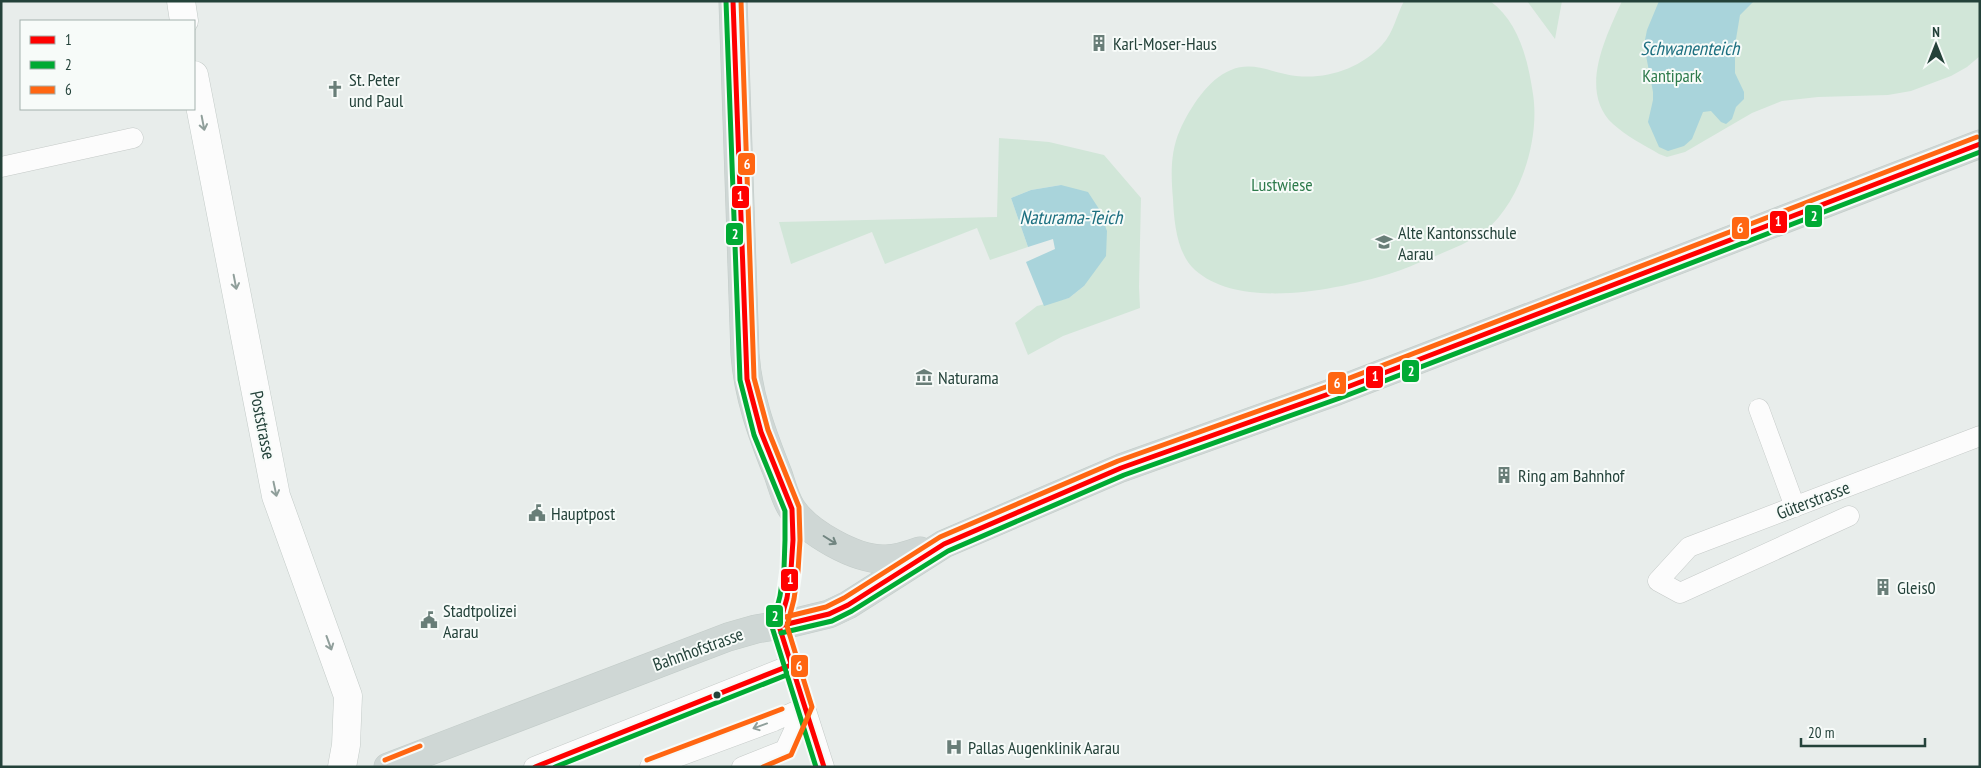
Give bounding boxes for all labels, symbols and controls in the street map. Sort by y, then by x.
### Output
legend [20,20,195,110]
north arrow [1911,20,1961,70]
text: N [1932,23,1940,41]
text: 1 [65,30,72,49]
place label: Karl-Moser-Haus [1113,32,1217,55]
building icon: Karl-Moser-Haus [1089,33,1109,53]
water label: Schwanenteich [1641,36,1741,60]
text: 2 [65,55,72,74]
park label: Kantipark [1642,64,1702,87]
place label: St. Peter und Paul [349,68,404,112]
church icon: St. Peter und Paul [325,79,345,99]
text: 6 [65,80,72,99]
one-way arrow [199,114,209,130]
line badge: 6 [737,152,756,176]
text: 6 [744,155,751,173]
park label: Lustwiese [1251,173,1313,196]
line badge: 1 [731,185,750,209]
text: 1 [737,187,743,205]
line badge: 2 [1804,204,1823,228]
water label: Naturama-Teich [1020,205,1124,229]
text: 2 [1811,207,1817,225]
line badge: 1 [1769,210,1788,234]
text: 1 [1775,212,1781,230]
line badge: 6 [1731,216,1750,240]
text: 6 [1737,219,1744,237]
place label: Alte Kantonsschule Aarau [1398,221,1517,265]
line badge: 2 [725,222,744,246]
text: 2 [732,225,738,243]
school or university icon: Alte Kantonsschule Aarau [1374,232,1394,252]
one-way arrow [231,274,240,290]
line badge: 2 [1401,359,1420,383]
text: 2 [1408,362,1414,380]
line badge: 1 [1365,365,1384,389]
place label: Naturama [938,366,999,389]
museum icon: Naturama [914,367,934,387]
text: 1 [1372,367,1378,385]
line badge: 6 [1327,371,1347,395]
text: 6 [1334,374,1341,392]
street label: Poststrasse [245,389,281,461]
place label: Ring am Bahnhof [1518,464,1626,487]
building icon: Ring am Bahnhof [1494,465,1514,485]
street label: Güterstrasse [1773,476,1853,524]
one-way arrow [271,481,280,497]
place label: Hauptpost [551,502,615,525]
public building icon: Hauptpost [527,503,547,523]
one-way arrow [822,535,836,545]
line badge: 1 [780,568,799,592]
text: 1 [787,570,793,588]
place label: Gleis0 [1897,576,1936,599]
building icon: Gleis0 [1873,577,1893,597]
place label: Stadtpolizei Aarau [443,599,517,643]
line badge: 2 [765,604,784,628]
text: 2 [772,607,778,625]
public building icon: Stadtpolizei Aarau [419,610,439,630]
street label: Bahnhofstrasse [650,622,746,676]
one-way arrow [325,635,334,650]
line badge: 6 [790,654,809,678]
text: 6 [796,657,803,675]
unlabelled marker [712,690,722,700]
scale bar [1801,716,1925,748]
one-way arrow [753,722,768,731]
text: 20 m [1808,723,1834,742]
place label: Pallas Augenklinik Aarau [968,736,1120,759]
hospital icon: Pallas Augenklinik Aarau [944,737,964,757]

